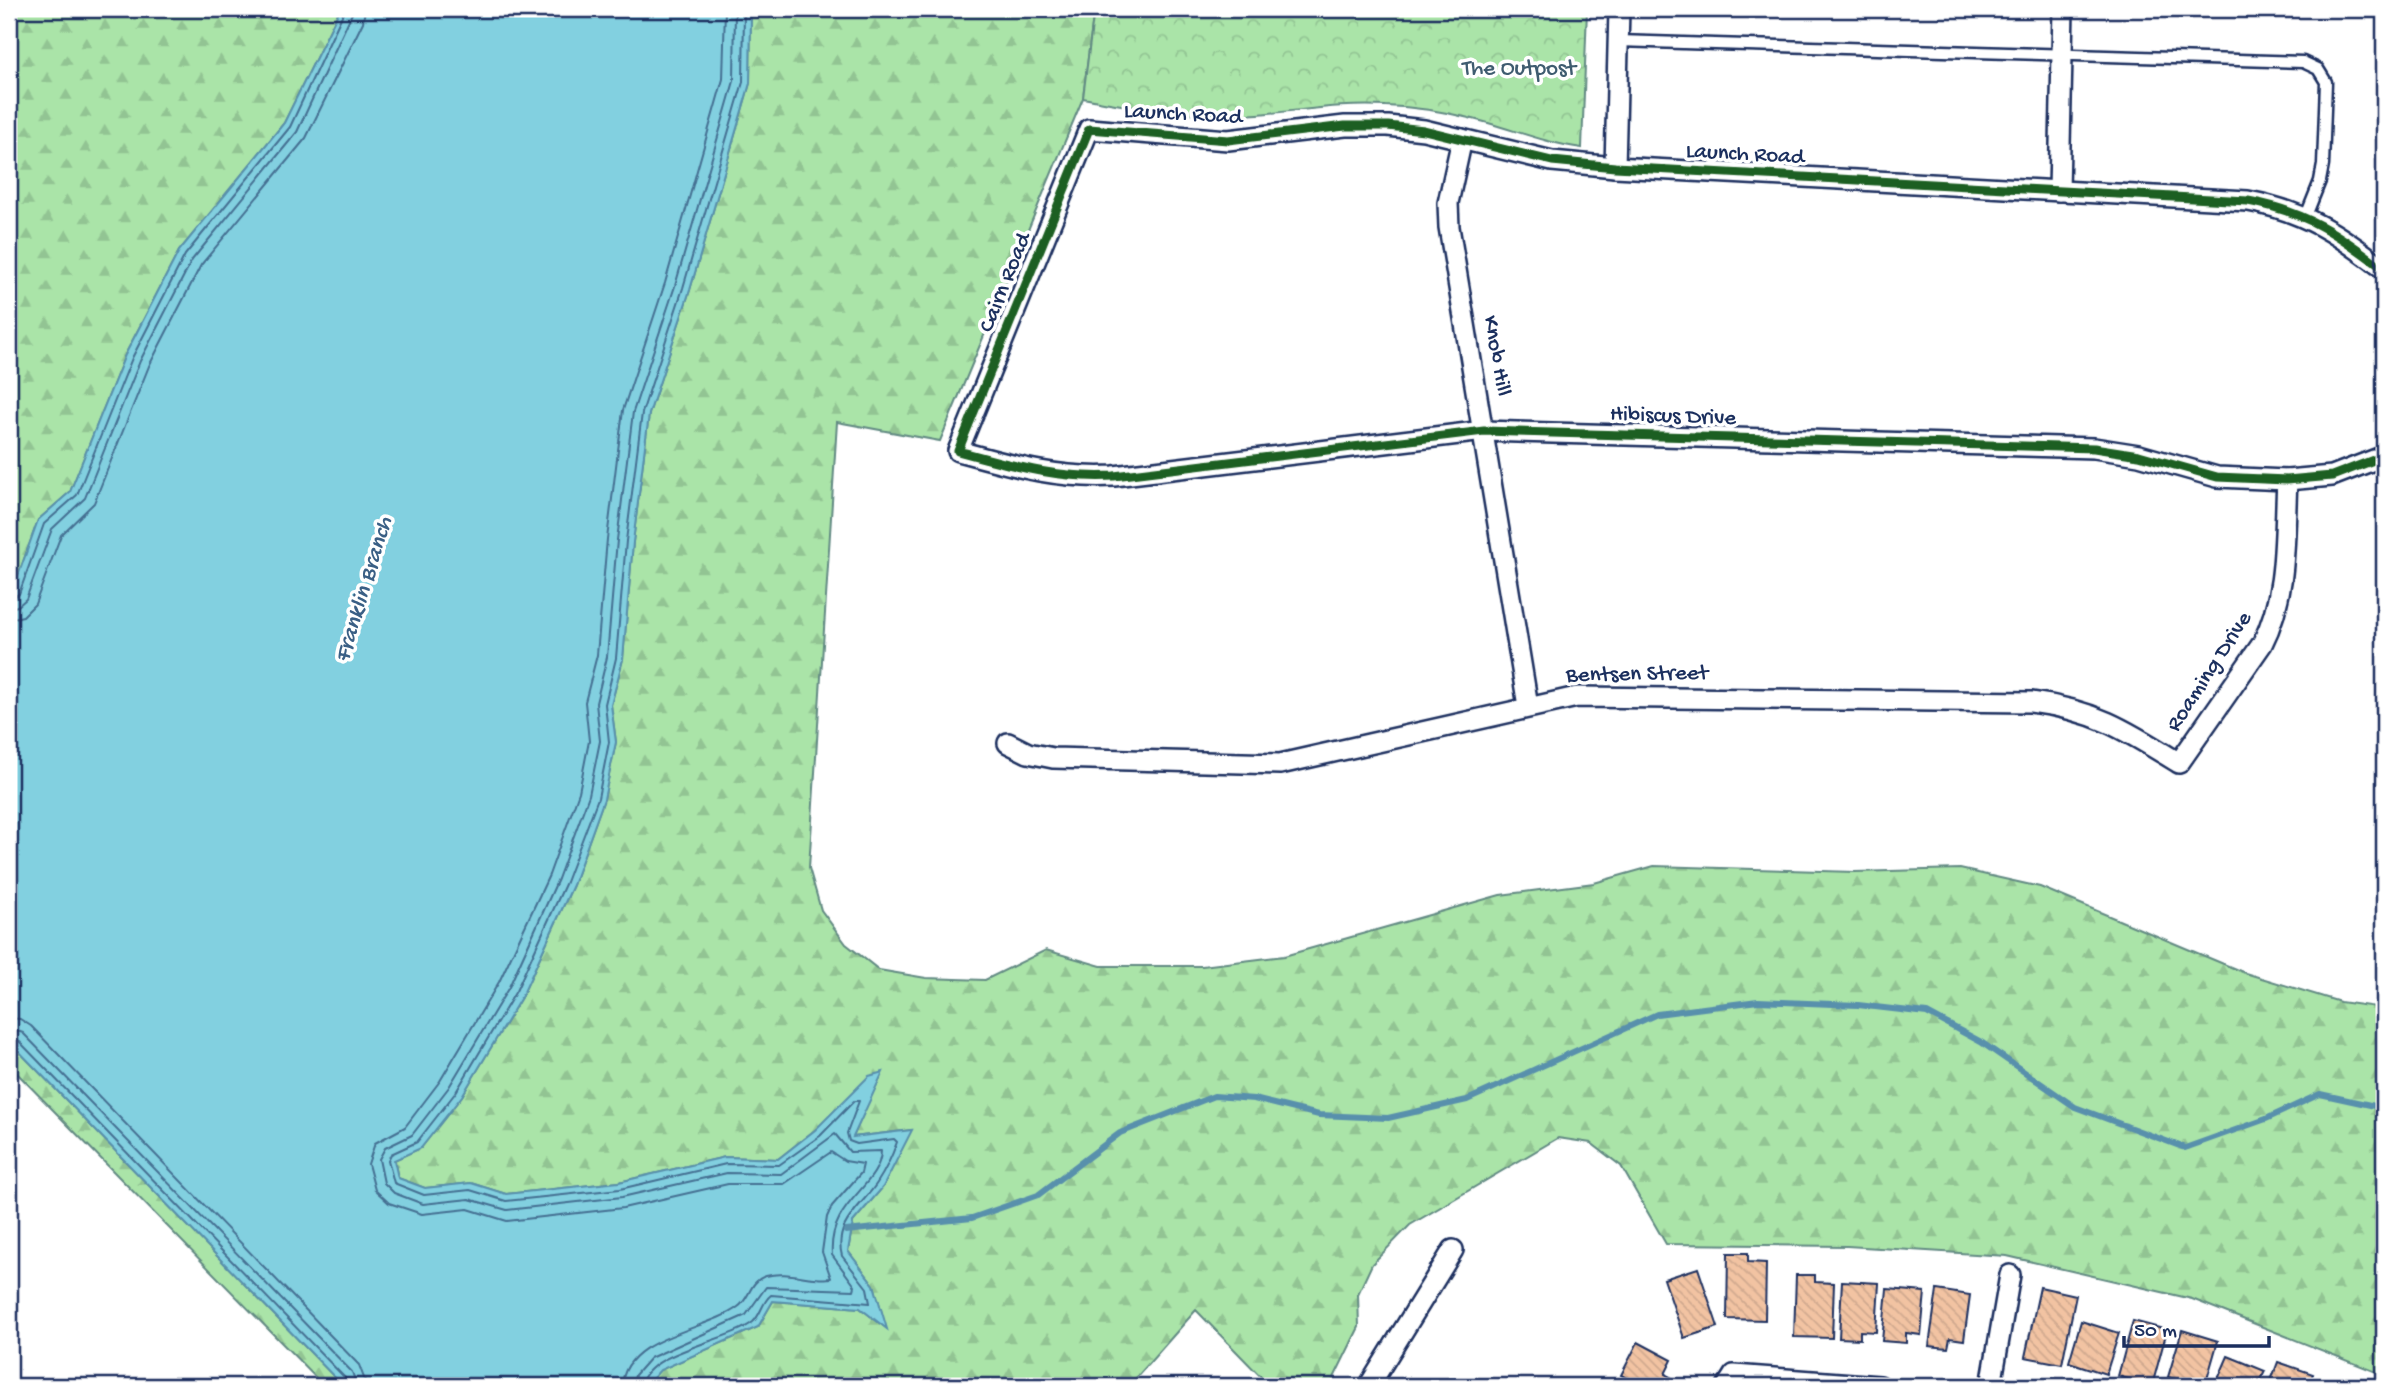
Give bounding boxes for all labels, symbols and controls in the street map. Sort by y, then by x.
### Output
park label: The Outpost [1460,56,1577,83]
street label: Launch Road [1123,98,1245,132]
street label: Launch Road [1685,138,1807,172]
street label: Cairn Road [974,228,1039,337]
street label: Knob Hill [1476,314,1516,398]
street label: Hibiscus Drive [1609,401,1738,433]
water label: Franklin Branch [329,513,401,666]
street label: Roaming Drive [2161,606,2259,737]
street label: Bentsen Street [1565,660,1710,690]
scale bar [2124,1304,2269,1348]
text: 50 m [2134,1320,2177,1345]

